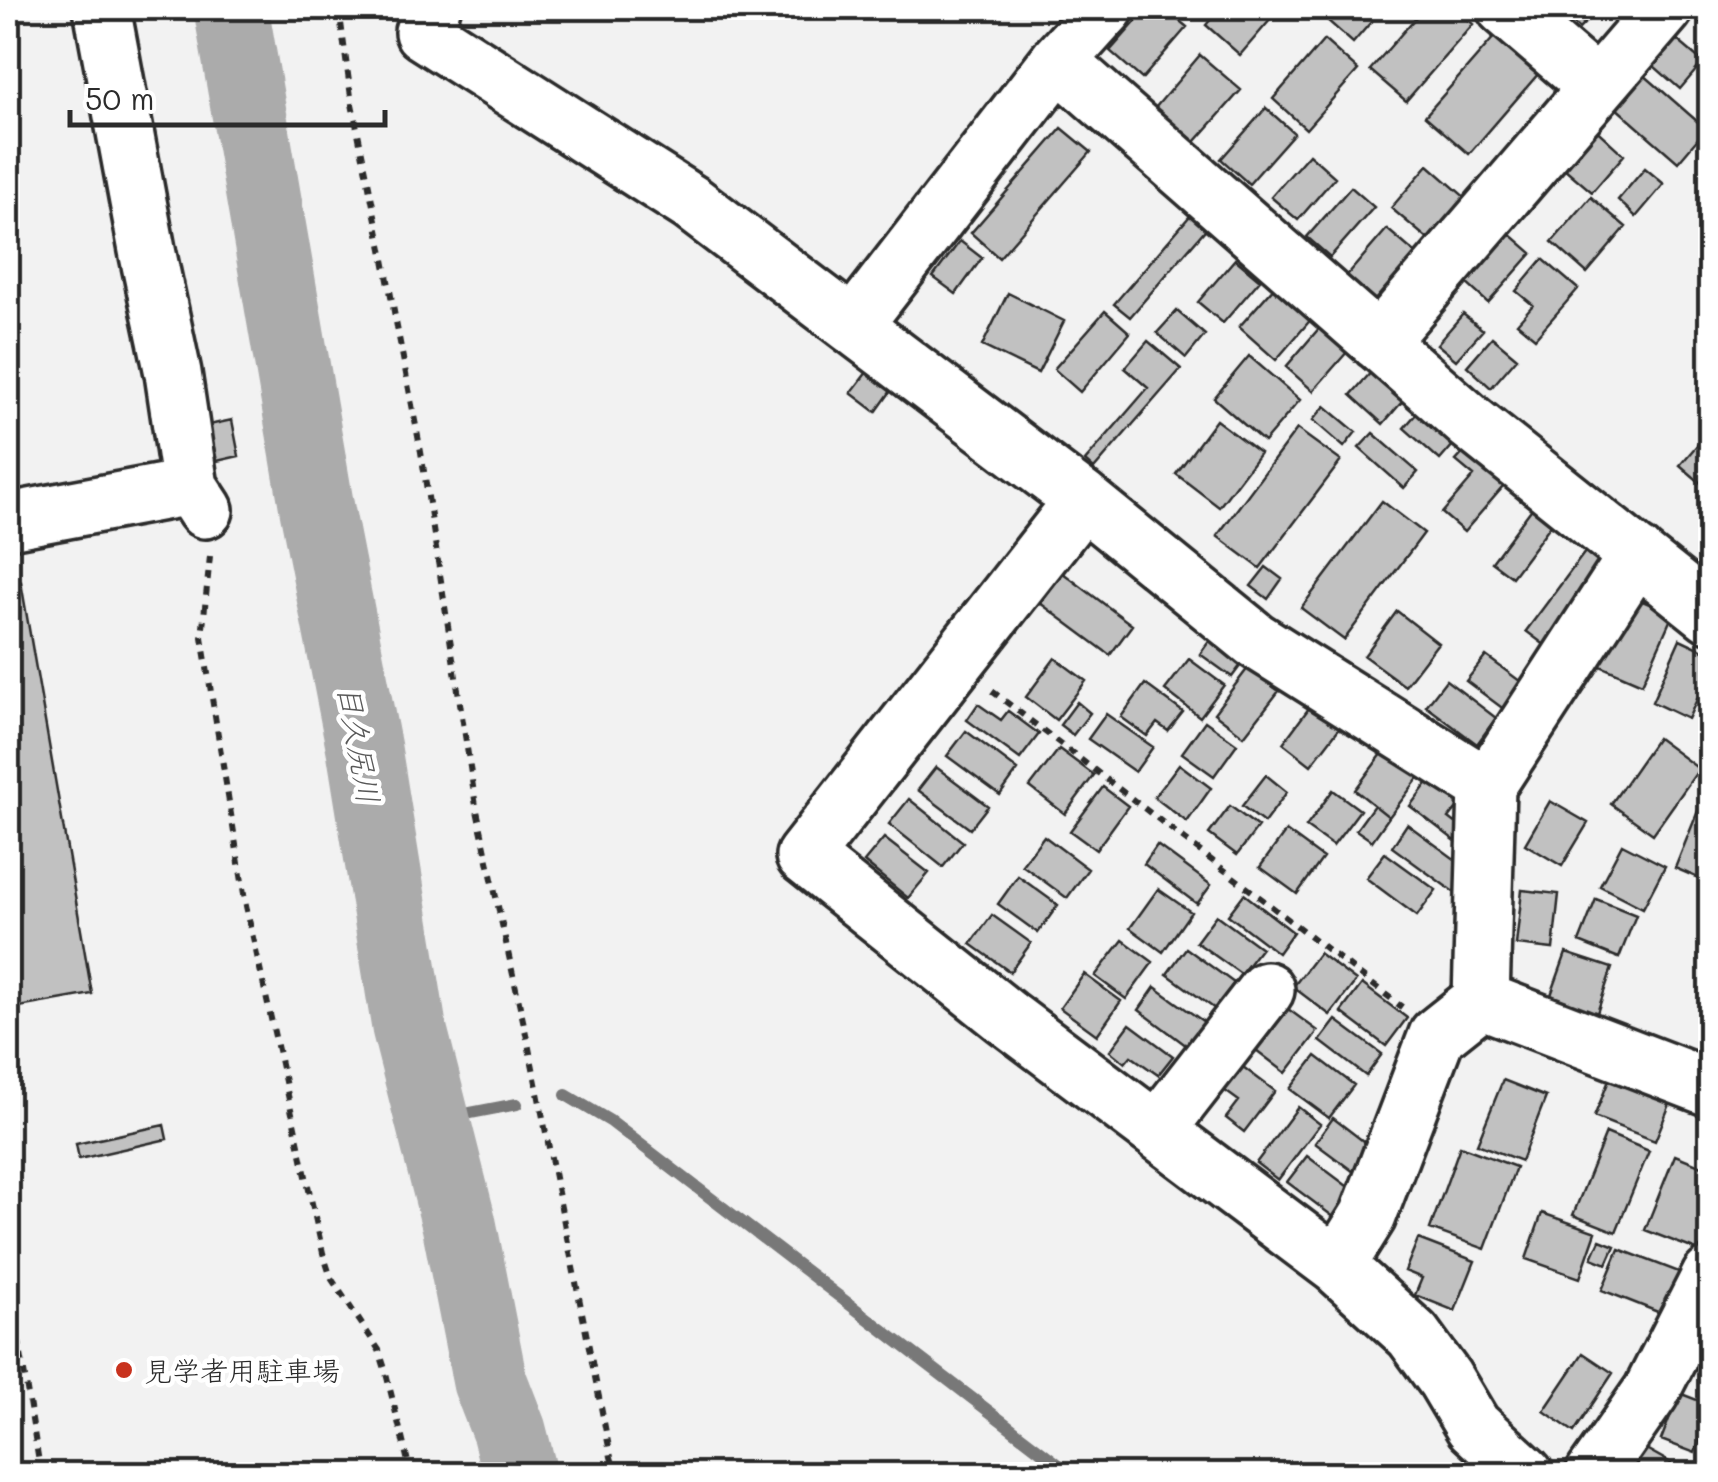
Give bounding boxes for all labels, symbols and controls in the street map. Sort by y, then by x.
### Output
scale bar [70,65,385,127]
text: 50 m [85,78,155,118]
water label: 目久尻川 [330,681,390,807]
place label: 見学者用駐車場 [144,1352,340,1388]
marker: 見学者用駐車場 [113,1359,135,1381]

